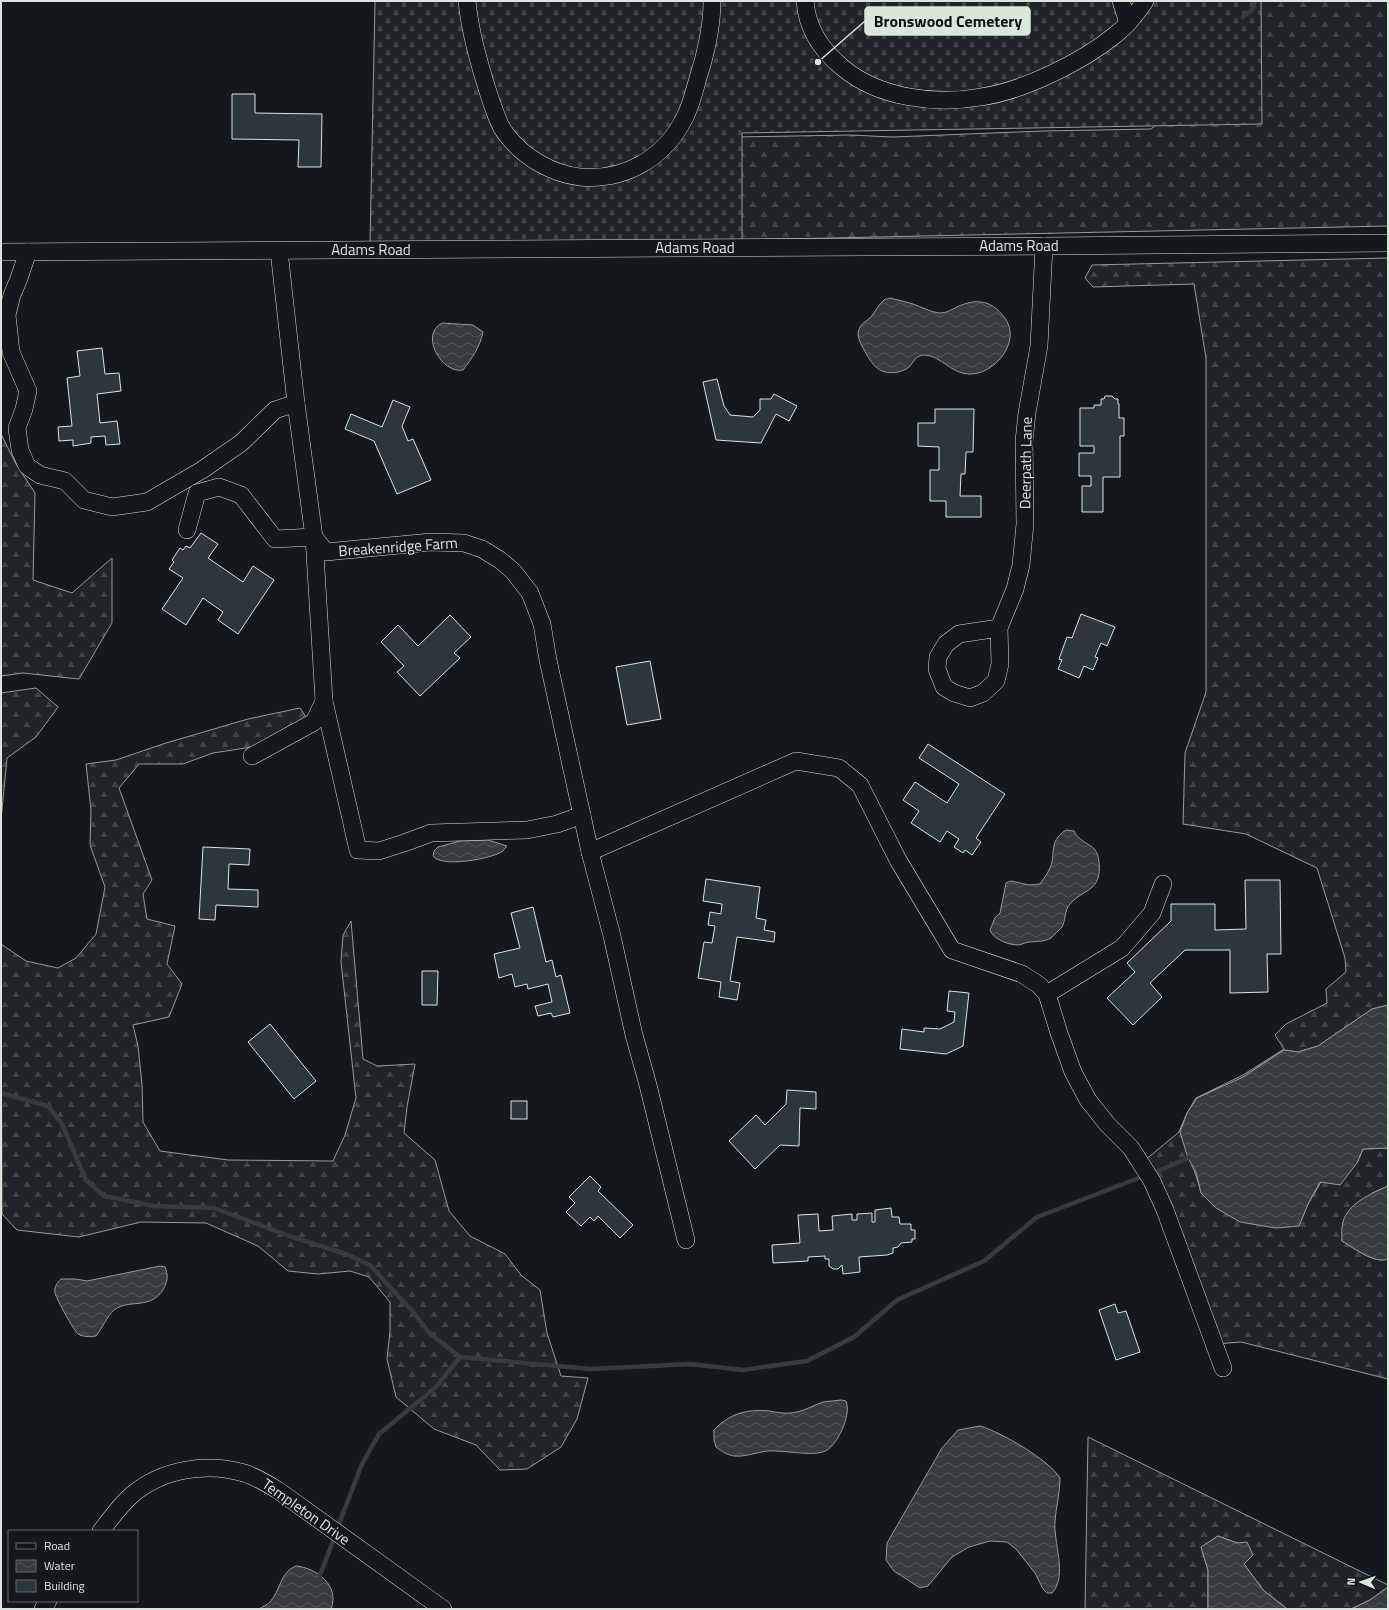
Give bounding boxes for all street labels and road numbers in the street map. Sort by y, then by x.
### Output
street label: Adams Road [979,234,1059,257]
street label: Adams Road [655,236,735,259]
street label: Adams Road [331,238,411,261]
street label: Deerpath Lane [1013,417,1038,509]
street label: Breakenridge Farm [337,531,458,562]
street label: Templeton Drive [258,1473,355,1551]

